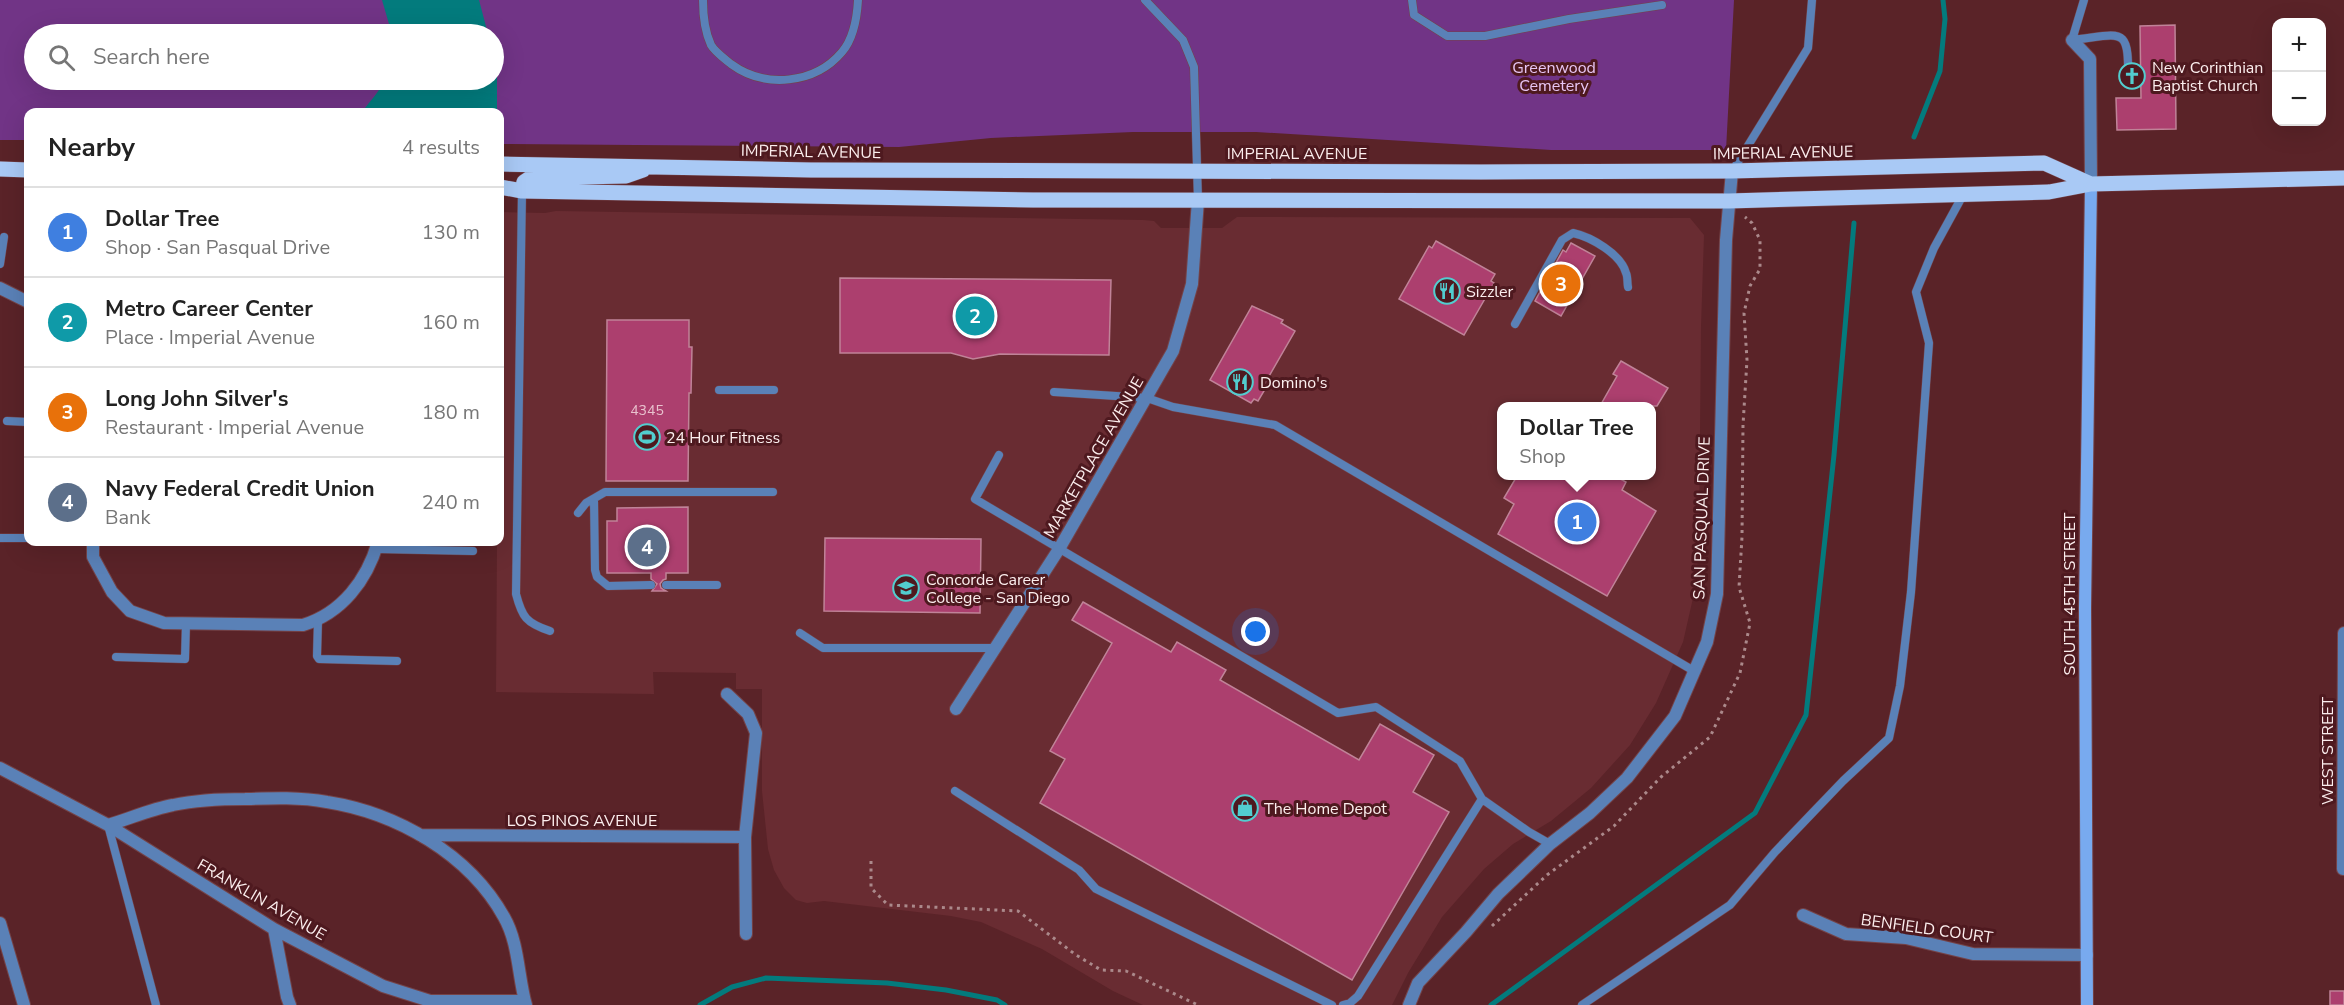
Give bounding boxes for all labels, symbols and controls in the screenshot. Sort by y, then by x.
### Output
map controls [2272,18,2326,126]
button: + [2272,18,2326,72]
search box [24,24,504,90]
icon: search [45,41,78,74]
text: Search here [93,42,210,72]
park label: Greenwood Cemetery [1512,57,1596,97]
place label: New Corinthian Baptist Church [2152,57,2263,97]
church icon: New Corinthian Baptist Church [2117,61,2147,91]
button: − [2272,72,2326,126]
text: Nearby [48,130,135,165]
text: 4 results [402,134,480,161]
street label: IMPERIAL AVENUE [741,140,881,164]
street label: IMPERIAL AVENUE [1713,141,1853,165]
street label: IMPERIAL AVENUE [1227,143,1367,165]
text: Dollar Tree [105,204,219,234]
text: 1 [62,219,74,246]
text: 130 m [422,219,480,246]
text: Shop · San Pasqual Drive [105,234,330,261]
pin: 3 [1542,262,1580,306]
restaurant icon: Sizzler [1432,276,1462,306]
place label: Sizzler [1466,281,1514,303]
text: Metro Career Center [105,294,313,324]
pin: 2 [956,294,994,338]
text: 2 [62,309,74,336]
text: 160 m [422,309,480,336]
text: Place · Imperial Avenue [105,324,315,351]
restaurant icon: Domino's [1225,367,1255,397]
place label: Domino's [1260,372,1327,394]
street label: MARKETPLACE AVENUE [1039,373,1149,542]
text: Long John Silver's [105,384,288,414]
text: 3 [62,399,74,426]
text: 180 m [422,399,480,426]
house number: 4345 [630,401,664,420]
popup [1497,402,1656,480]
text: Dollar Tree [1519,413,1634,443]
text: Restaurant · Imperial Avenue [105,414,364,441]
sports icon: 24 Hour Fitness [632,422,662,452]
place label: 24 Hour Fitness [666,427,780,449]
street label: SAN PASQUAL DRIVE [1688,436,1716,600]
text: Shop [1519,443,1566,470]
text: Navy Federal Credit Union [105,474,375,504]
text: 4 [62,489,74,516]
text: 240 m [422,489,480,516]
pin: 1 [1558,500,1596,544]
text: Bank [105,504,150,531]
street label: SOUTH 45TH STREET [2059,512,2081,675]
pin: 4 [628,524,666,570]
place label: Concorde Career College - San Diego [926,569,1070,609]
school or university icon: Concorde Career College - San Diego [891,573,921,603]
your location [1241,617,1270,646]
street label: WEST STREET [2317,697,2339,805]
shop icon: The Home Depot [1230,793,1260,823]
place label: The Home Depot [1264,798,1387,820]
street label: LOS PINOS AVENUE [507,810,657,832]
street label: FRANKLIN AVENUE [193,854,330,946]
street label: BENFIELD COURT [1859,909,1995,949]

